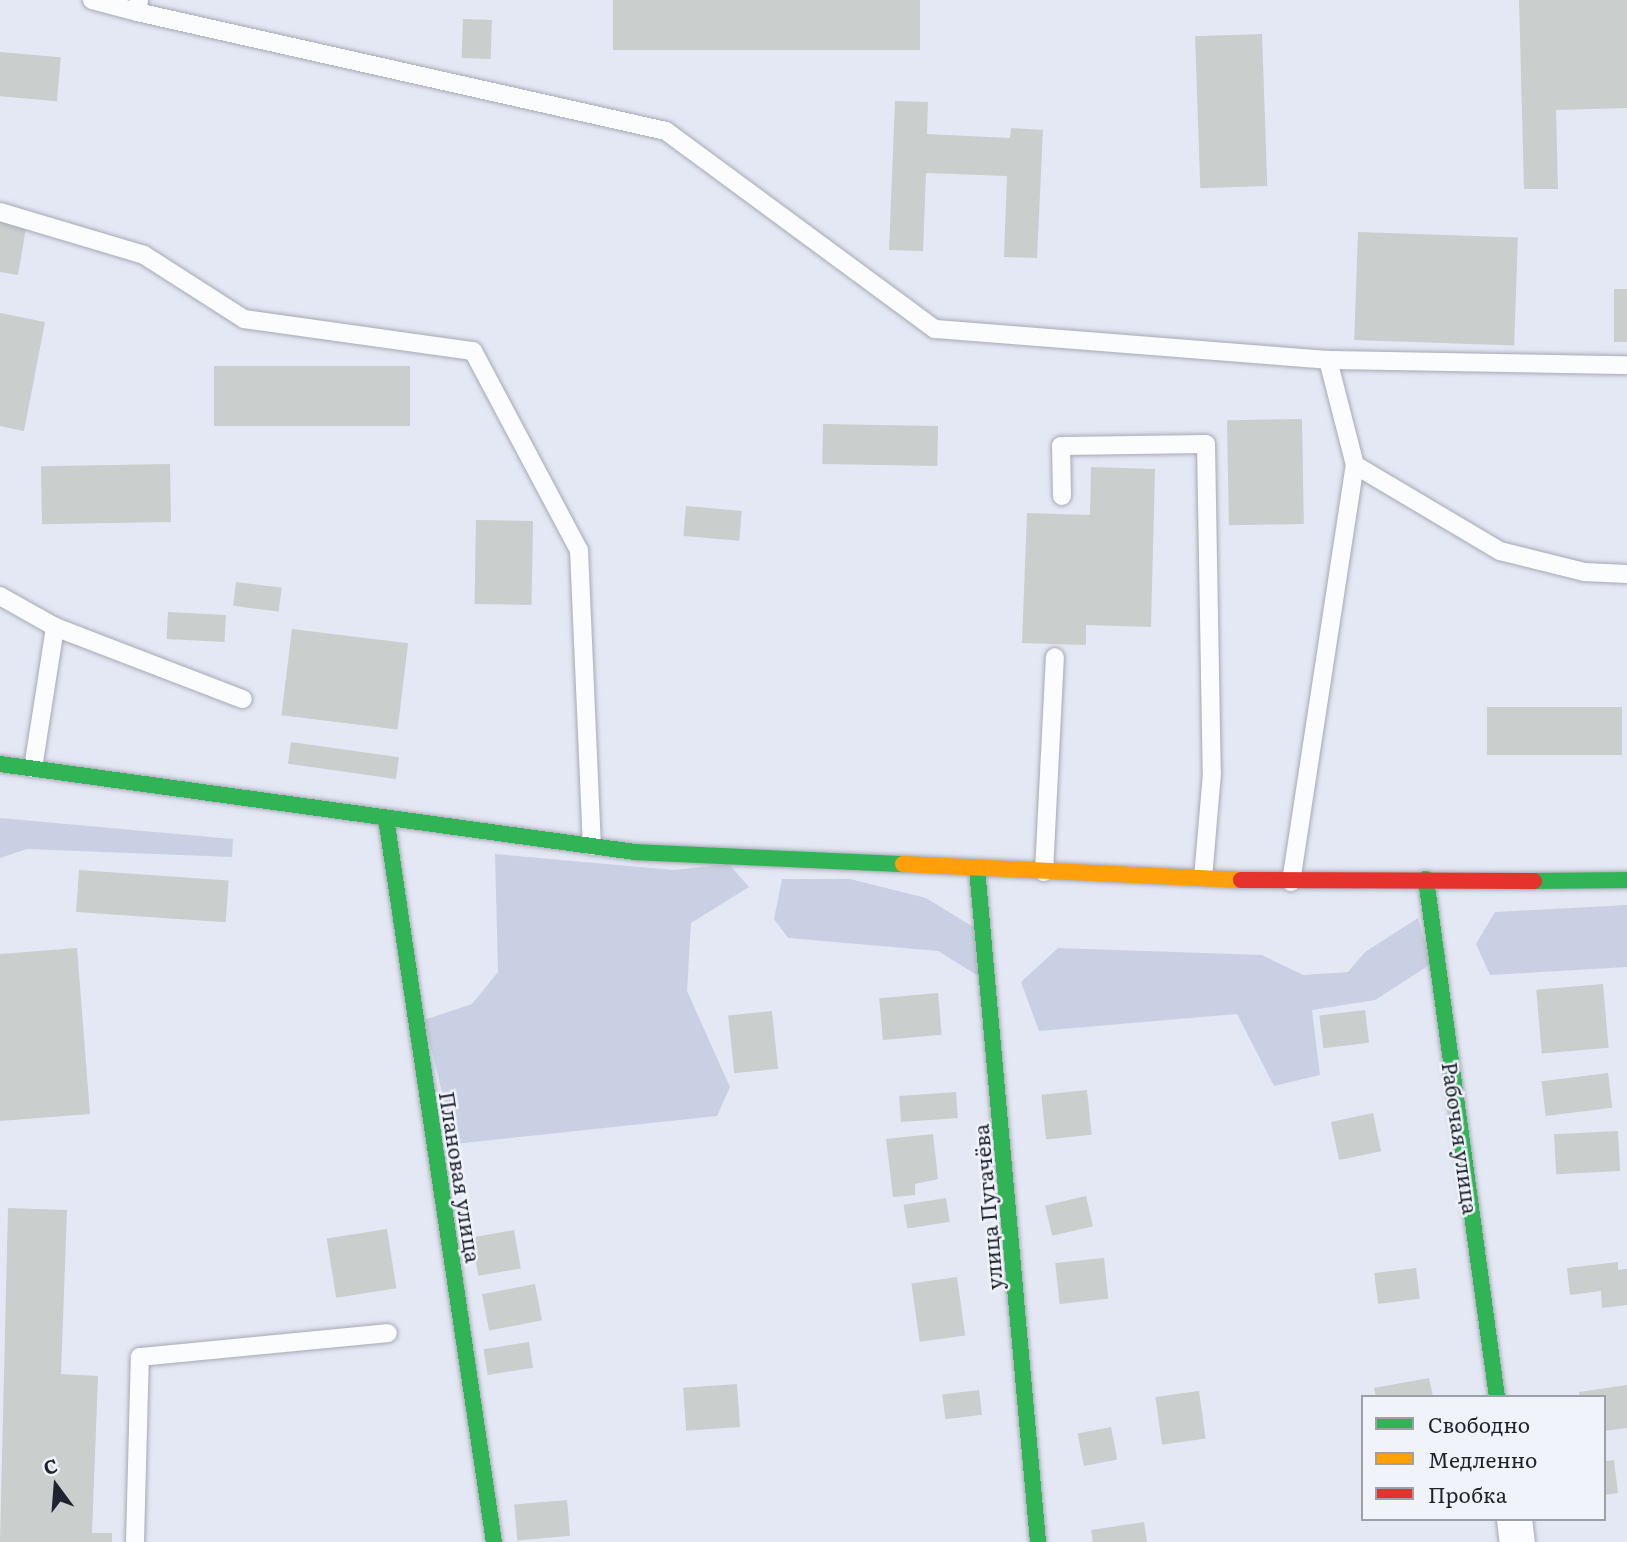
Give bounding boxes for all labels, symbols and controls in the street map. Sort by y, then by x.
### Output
street label: Рабочая улица [1438,1060,1484,1216]
street label: Плановая улица [435,1090,487,1264]
street label: улица Пугачёва [967,1123,1007,1291]
legend [1361,1395,1606,1521]
text: Свободно [1428,1408,1530,1439]
text: Медленно [1428,1443,1537,1474]
text: С [40,1450,61,1481]
north arrow [21,1451,91,1521]
text: Пробка [1428,1478,1507,1509]

